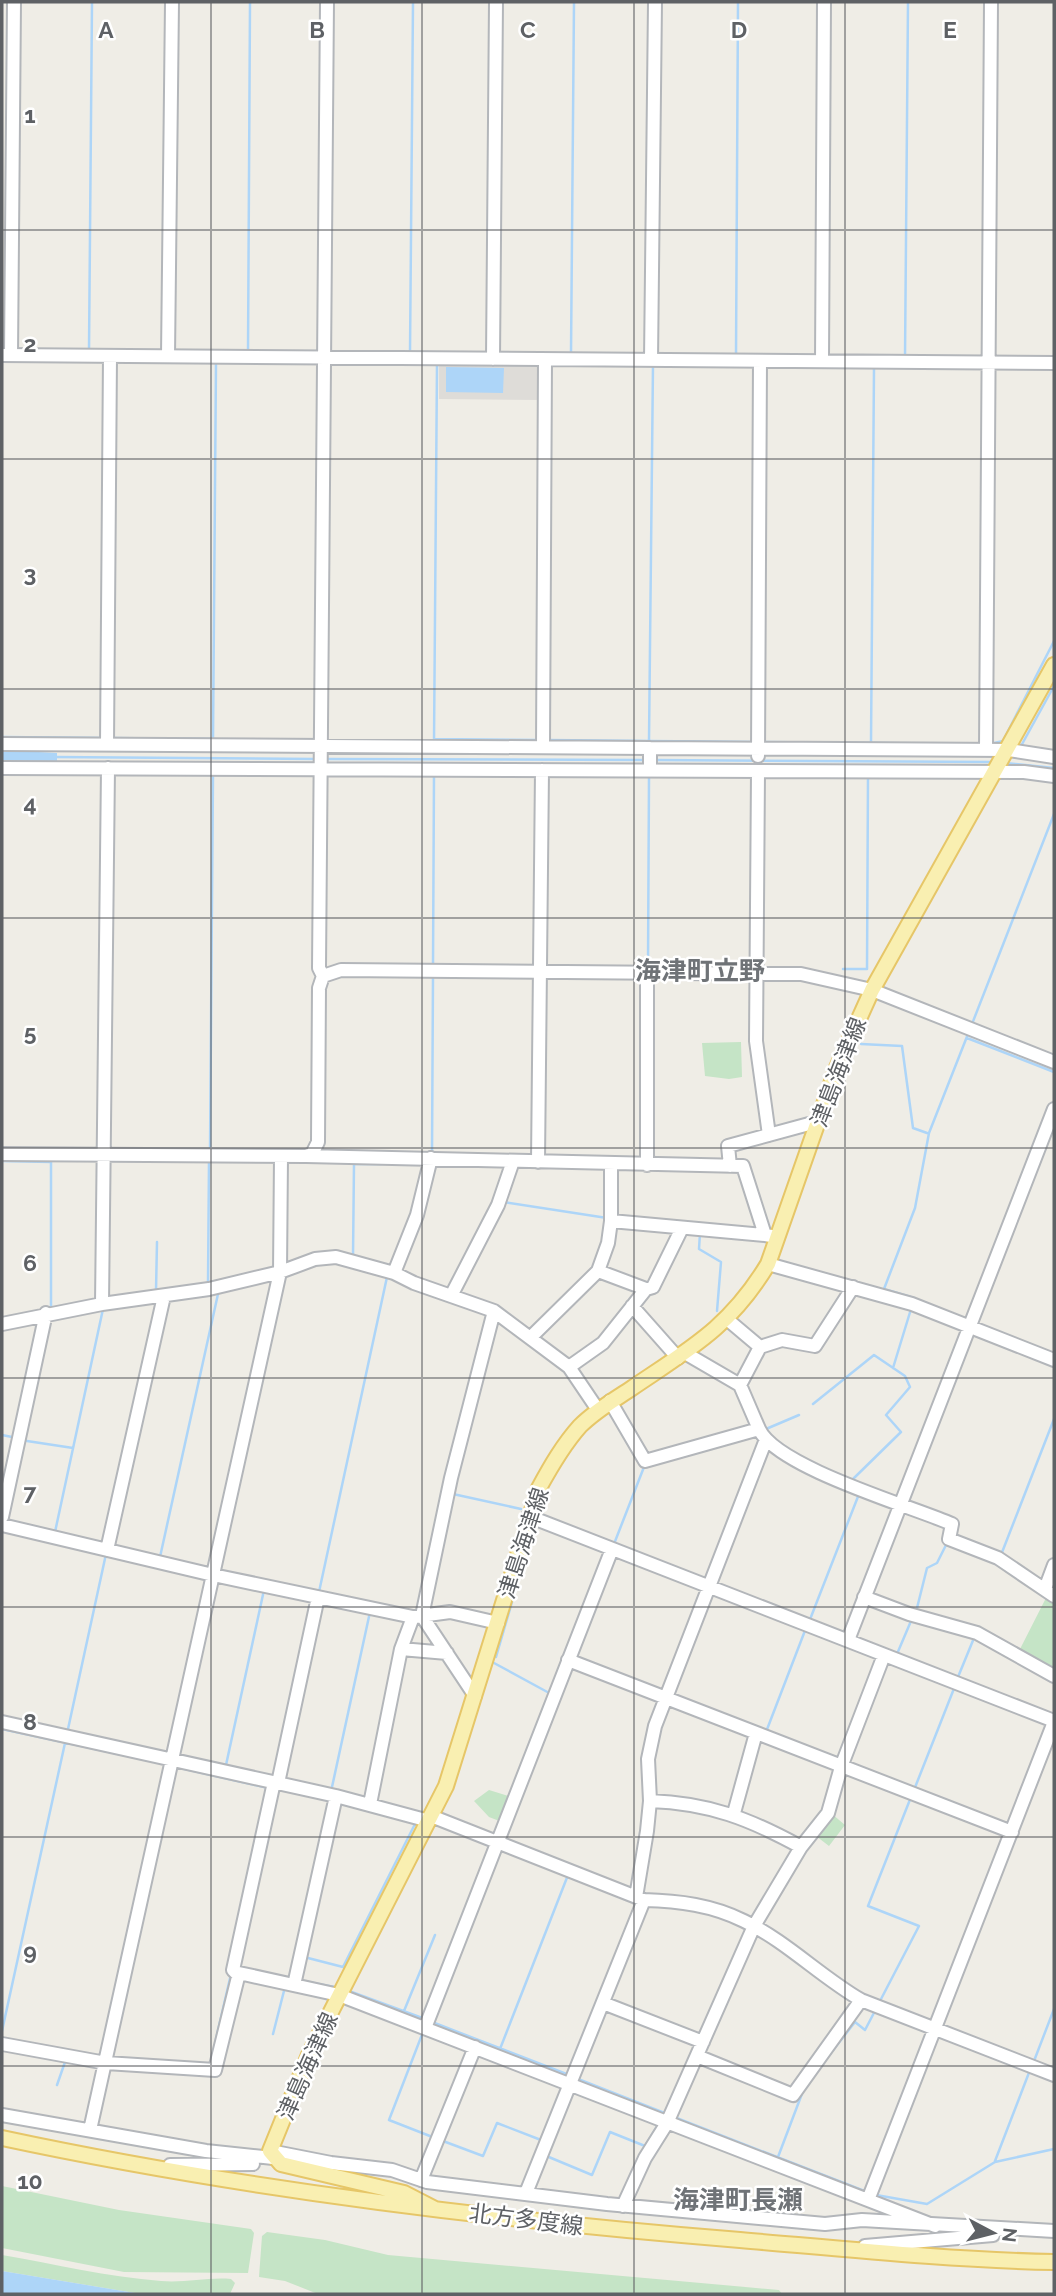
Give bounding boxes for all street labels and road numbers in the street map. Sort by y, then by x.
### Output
street label: 津島海津線 [805,1013,871,1131]
street label: 津島海津線 [492,1484,554,1602]
street label: 津島海津線 [271,2008,343,2124]
street label: 北方多度線 [467,2199,585,2239]

